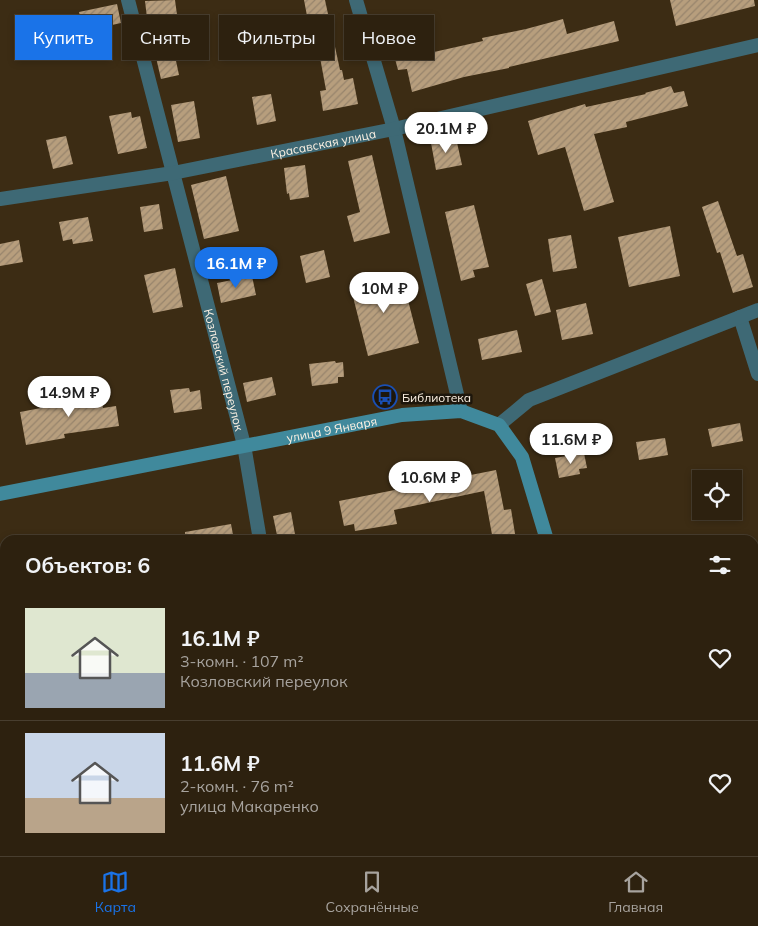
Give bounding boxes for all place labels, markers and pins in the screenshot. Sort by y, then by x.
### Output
pin: 20.1M ₽ [400,112,492,154]
pin: 16.1M ₽ [190,246,282,289]
pin: 10M ₽ [349,272,419,314]
pin: 14.9M ₽ [23,376,115,418]
bus stop icon: Библиотека [372,384,398,410]
place label: Библиотека [402,390,471,405]
pin: 11.6M ₽ [525,422,617,465]
pin: 10.6M ₽ [384,460,476,503]

